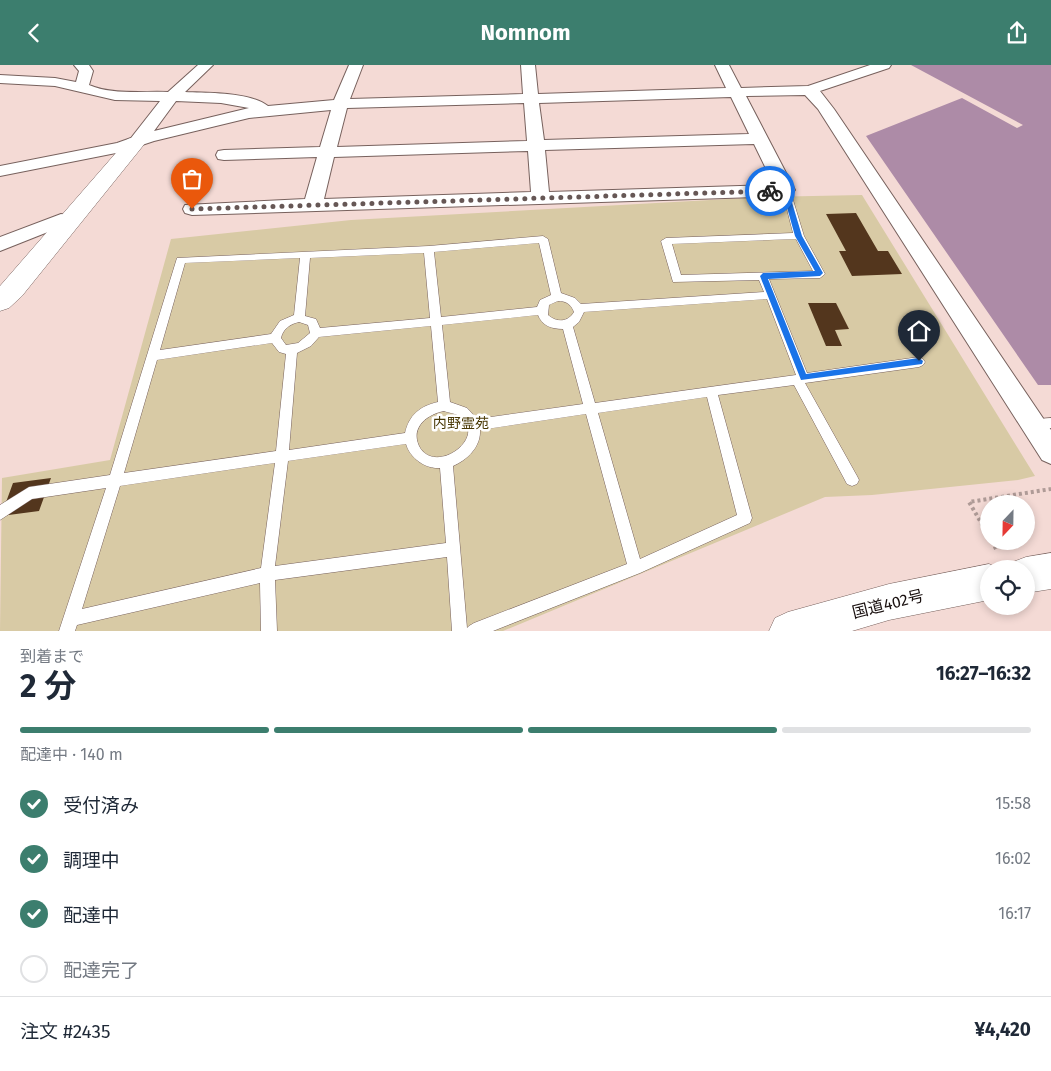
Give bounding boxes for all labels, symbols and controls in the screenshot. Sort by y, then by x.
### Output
icon: back [20,19,48,47]
text: Nomnom [480,19,571,46]
icon: share [1003,19,1031,47]
pin [171,158,213,209]
icon: bag [178,165,206,193]
courier [745,166,795,216]
icon: bike [756,177,784,205]
pin [898,310,940,361]
icon: home [905,317,933,345]
park label: 内野霊苑 [433,415,489,432]
north arrow [980,495,1035,550]
map controls [980,495,1035,615]
button: locate [980,560,1035,615]
street label: 国道402号 [850,586,926,622]
text: 到着まで [20,647,84,666]
text: 16:27–16:32 [936,662,1031,685]
text: 2 分 [20,667,76,705]
text: 配達中 · 140 m [20,745,123,764]
icon: check [20,790,48,818]
text: 受付済み [63,794,139,817]
text: 15:58 [995,794,1031,813]
icon: check [20,845,48,873]
text: 調理中 [63,849,120,872]
text: 16:02 [995,849,1031,868]
icon: check [20,900,48,928]
text: 配達中 [63,904,120,927]
text: 16:17 [998,904,1031,923]
text: 配達完了 [63,959,139,982]
text: ¥4,420 [974,1018,1031,1041]
text: 注文 #2435 [20,1020,110,1043]

